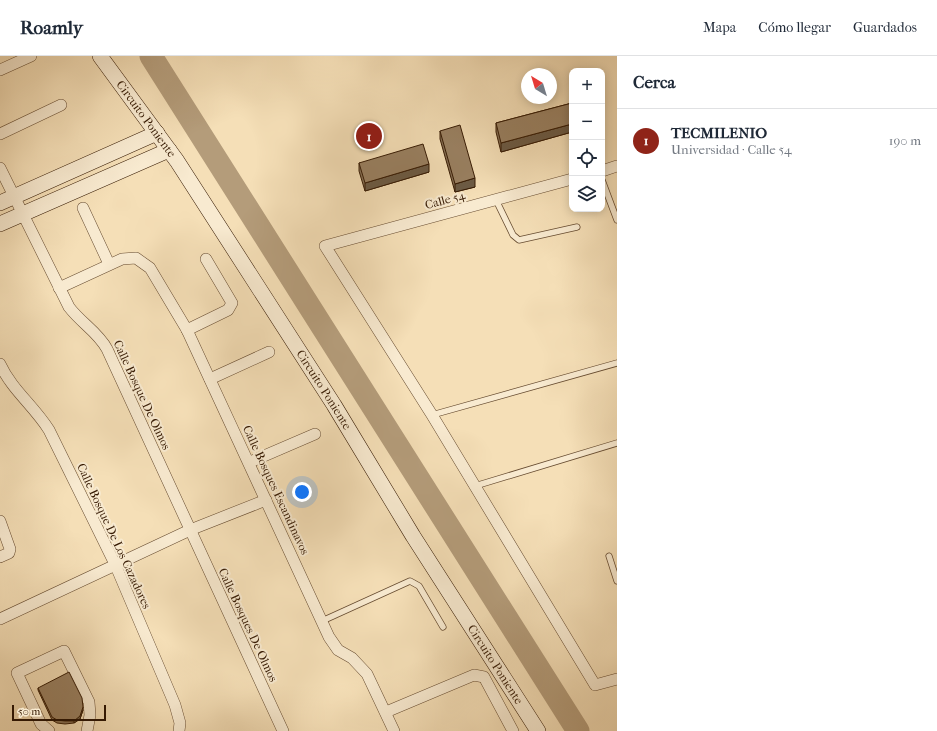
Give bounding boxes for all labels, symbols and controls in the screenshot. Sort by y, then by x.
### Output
text: Roamly [20,17,83,39]
text: Mapa [703,19,736,36]
text: Cómo llegar [758,19,831,36]
text: Guardados [853,19,917,36]
north arrow [521,68,557,104]
map controls [569,68,605,212]
button: + [569,68,605,104]
text: Cerca [633,72,675,92]
street label: Circuito Poniente [113,78,179,160]
button: − [569,104,605,140]
pin: 1 [356,121,382,151]
text: TECMILENIO [671,124,767,142]
text: 1 [644,133,648,148]
text: 190 m [889,133,921,148]
button: locate [569,140,605,176]
text: Universidad · Calle 54 [671,142,792,157]
button: layers [569,176,605,212]
street label: Calle 54 [423,188,467,212]
street label: Calle Bosque De Olmos [110,338,174,453]
street label: Circuito Poniente [293,347,354,432]
street label: Calle Bosques Escandinavos [240,423,312,557]
street label: Calle Bosque De Los Cazadores [74,461,154,612]
your location [292,482,312,502]
street label: Calle Bosques De Olmos [215,566,281,685]
street label: Circuito Poniente [465,622,526,707]
scale bar [12,703,106,722]
text: 50 m [18,705,40,718]

